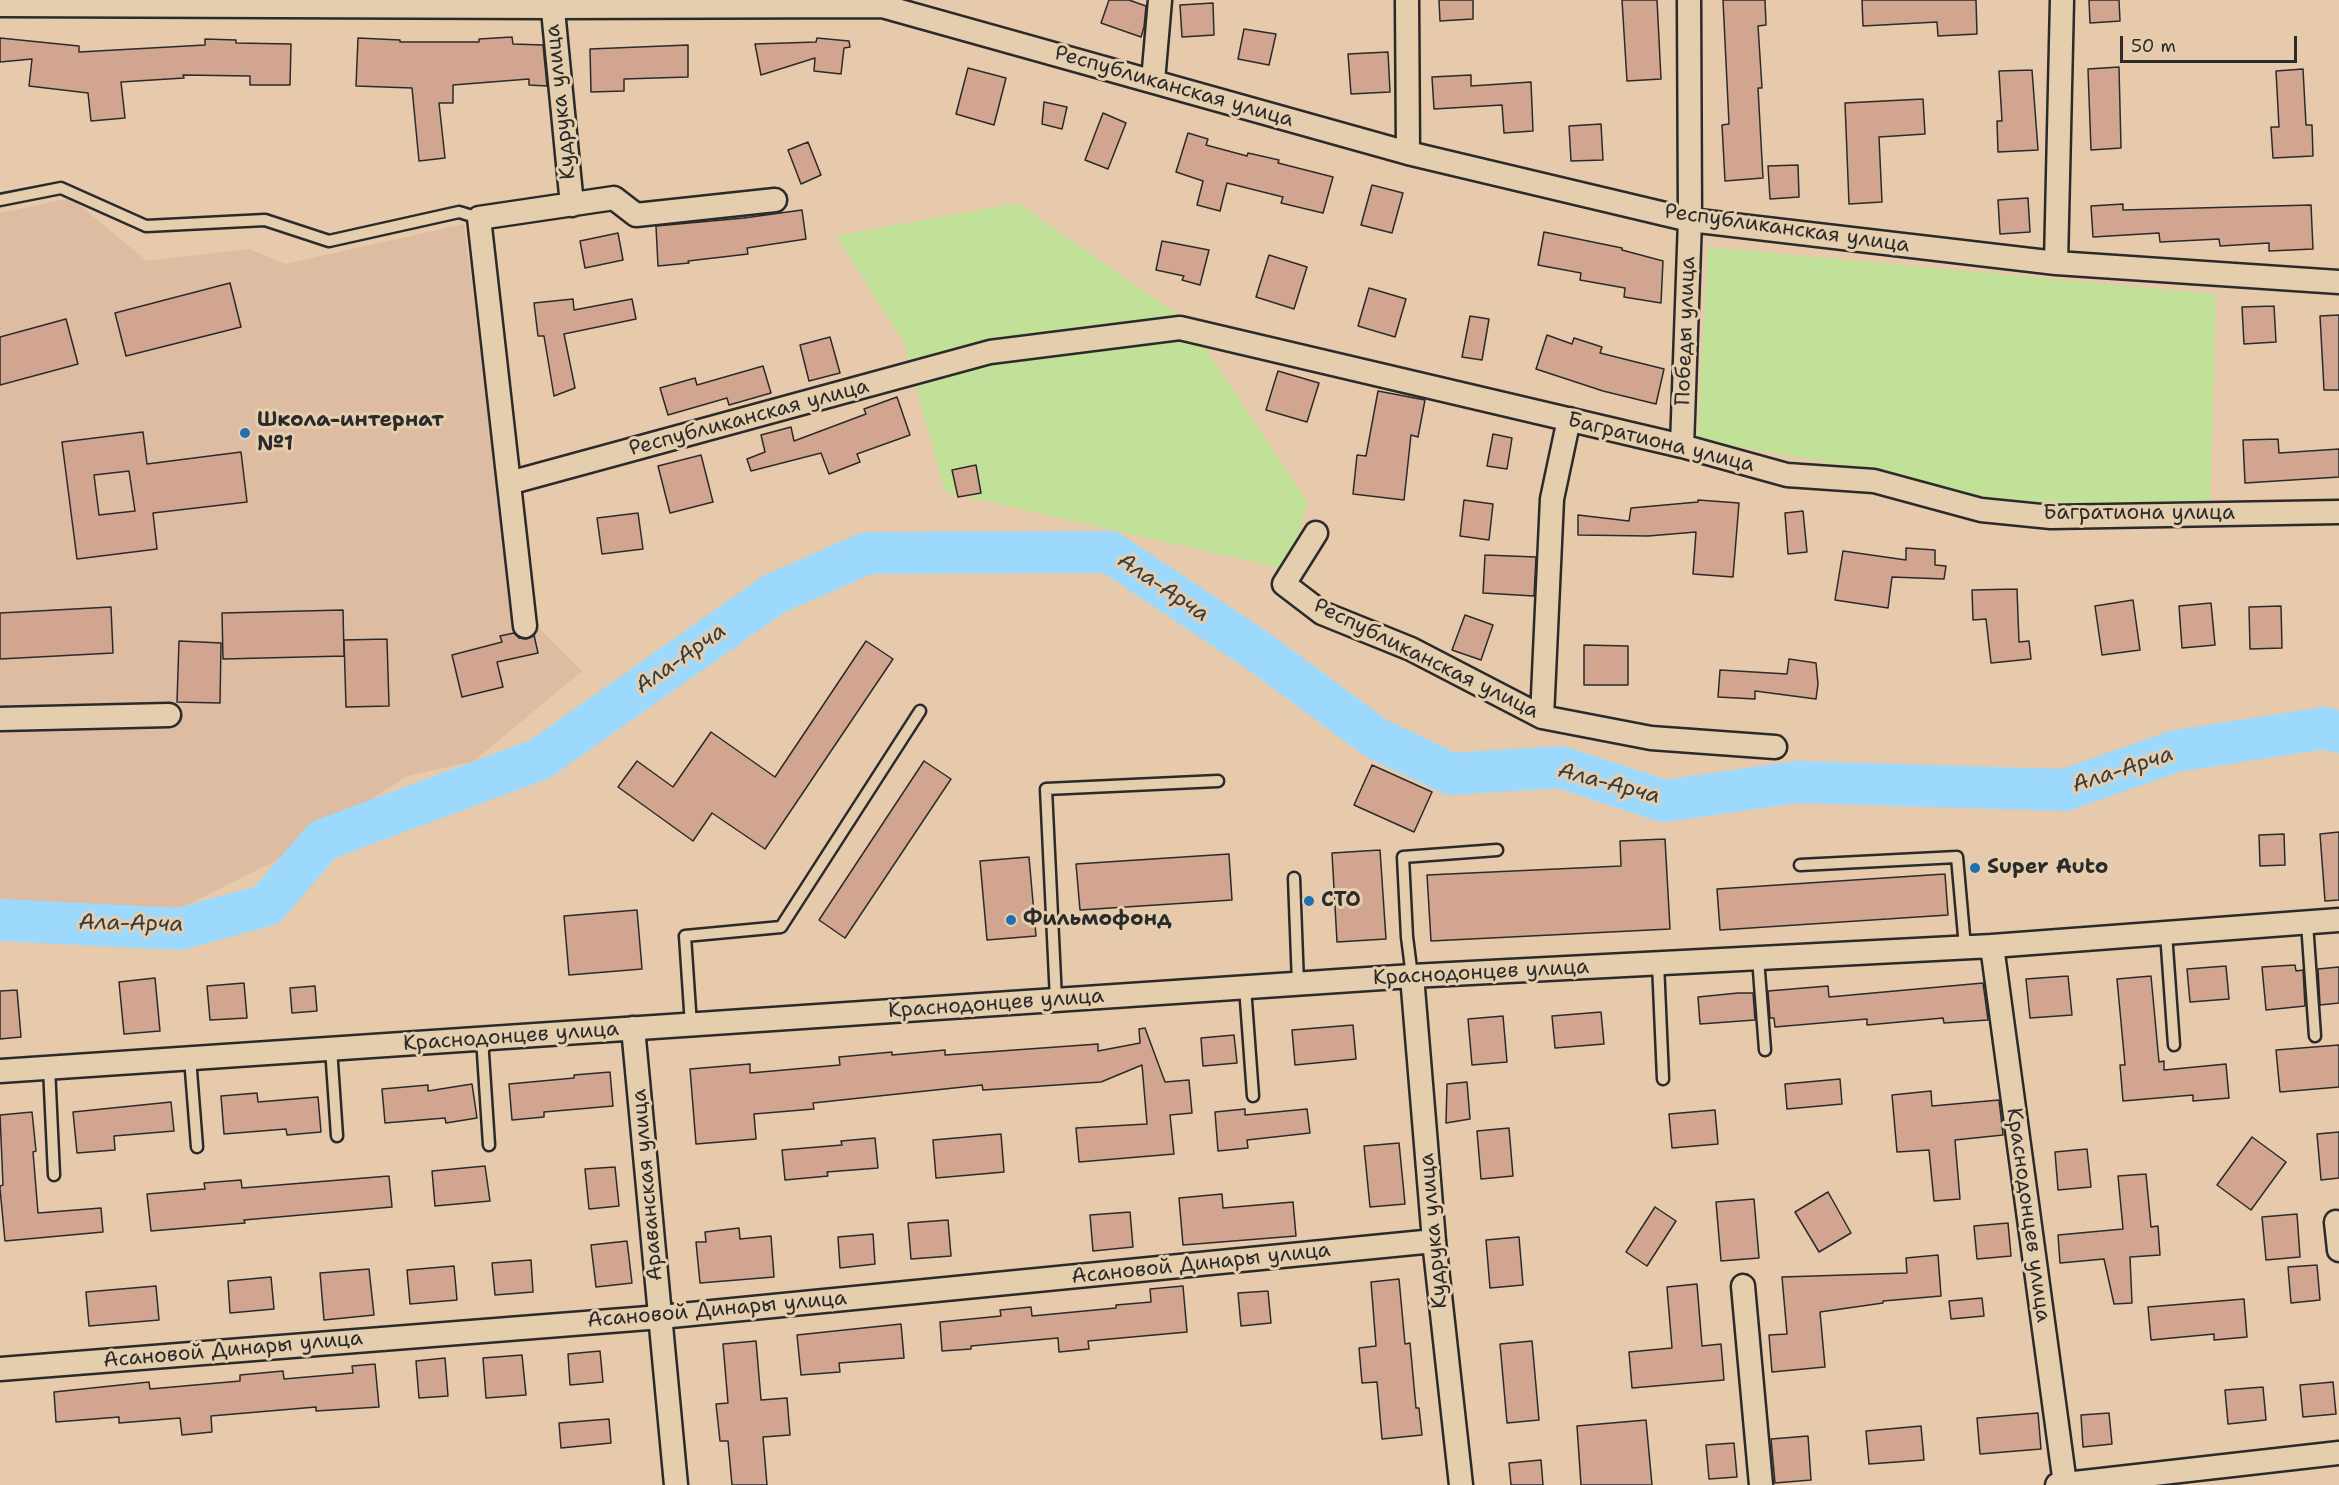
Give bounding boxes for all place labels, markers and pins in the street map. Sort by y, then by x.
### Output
place label: Школа-интернат №1 [257,408,444,458]
marker: Школа-интернат №1 [238,426,252,440]
place label: Super Auto [1987,855,2108,881]
marker: Super Auto [1968,861,1982,875]
place label: СТО [1321,888,1361,914]
marker: СТО [1302,894,1316,908]
place label: Фильмофонд [1023,907,1172,933]
marker: Фильмофонд [1004,913,1018,927]

